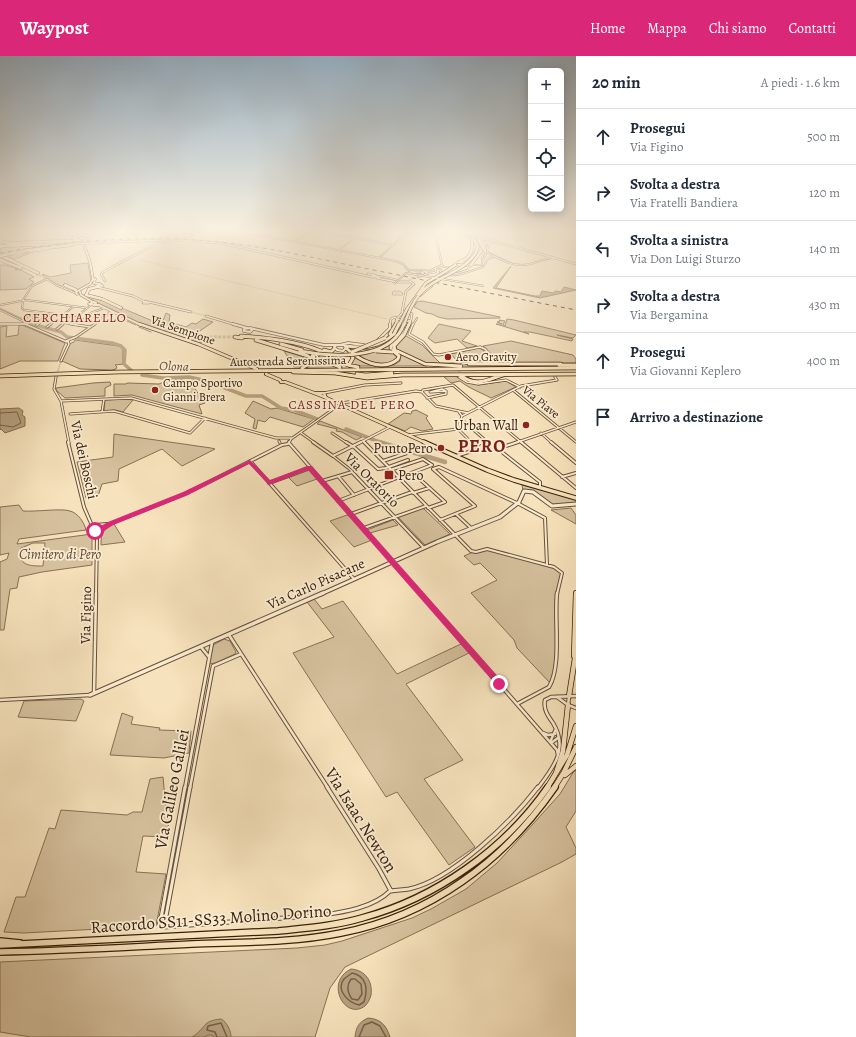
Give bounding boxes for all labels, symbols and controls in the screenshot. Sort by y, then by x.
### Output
text: Waypost [20,15,89,41]
text: Home [590,19,625,38]
text: Mappa [647,19,687,38]
text: Chi siamo [709,19,767,38]
text: Contatti [789,19,836,38]
map controls [528,68,564,212]
button: + [528,68,564,104]
text: 20 min [592,71,640,94]
text: A piedi · 1.6 km [761,74,840,91]
button: − [528,104,564,140]
text: Prosegui [630,118,686,138]
icon: ahead [592,126,614,148]
text: 500 m [807,128,840,145]
text: Via Figino [630,138,684,155]
button: locate [528,140,564,176]
text: Svolta a destra [630,174,720,194]
button: layers [528,176,564,212]
icon: right [592,182,614,204]
text: 120 m [809,184,840,201]
text: Via Fratelli Bandiera [630,194,738,211]
text: Svolta a sinistra [630,230,729,250]
icon: left [592,238,614,260]
text: 140 m [809,240,840,257]
text: Via Don Luigi Sturzo [630,250,741,267]
text: Svolta a destra [630,286,720,306]
icon: right [592,294,614,316]
text: 430 m [808,296,840,313]
text: Via Bergamina [630,306,708,323]
district label: CERCHIARELLO [23,309,127,326]
street label: Via Sempione [148,311,217,349]
text: Prosegui [630,342,686,362]
place label: Aero Gravity [455,349,517,365]
icon: ahead [592,350,614,372]
street label: Autostrada Serenissima [229,352,347,370]
marker: Aero Gravity [443,352,453,362]
text: 400 m [807,352,840,369]
water label: Olona [159,357,189,375]
text: Via Giovanni Keplero [630,362,741,379]
place label: Campo Sportivo Gianni Brera [163,375,243,405]
street label: Via Piave [518,381,563,422]
marker: Campo Sportivo Gianni Brera [150,385,160,395]
district label: CASSINA DEL PERO [288,396,416,413]
icon: arrive [592,406,614,428]
text: Arrivo a destinazione [630,407,763,427]
place label: Urban Wall [454,416,519,435]
street label: Via dei Boschi [66,418,102,501]
marker: Urban Wall [521,420,531,430]
district label: PERO [458,434,506,458]
place label: PuntoPero [373,439,433,458]
marker: PuntoPero [436,443,446,453]
street label: Via Oratorio [340,448,404,512]
place label: Pero [398,466,424,485]
marker: Pero [383,469,395,481]
route start [86,522,104,540]
park label: Cimitero di Pero [19,545,101,564]
street label: Via Carlo Pisacane [263,554,368,614]
street label: Via Figino [76,586,96,645]
route end [490,675,508,693]
street label: Via Galileo Galilei [149,727,195,852]
street label: Via Isaac Newton [319,762,402,877]
street label: Raccordo SS11-SS33 Molino Dorino [90,899,332,939]

